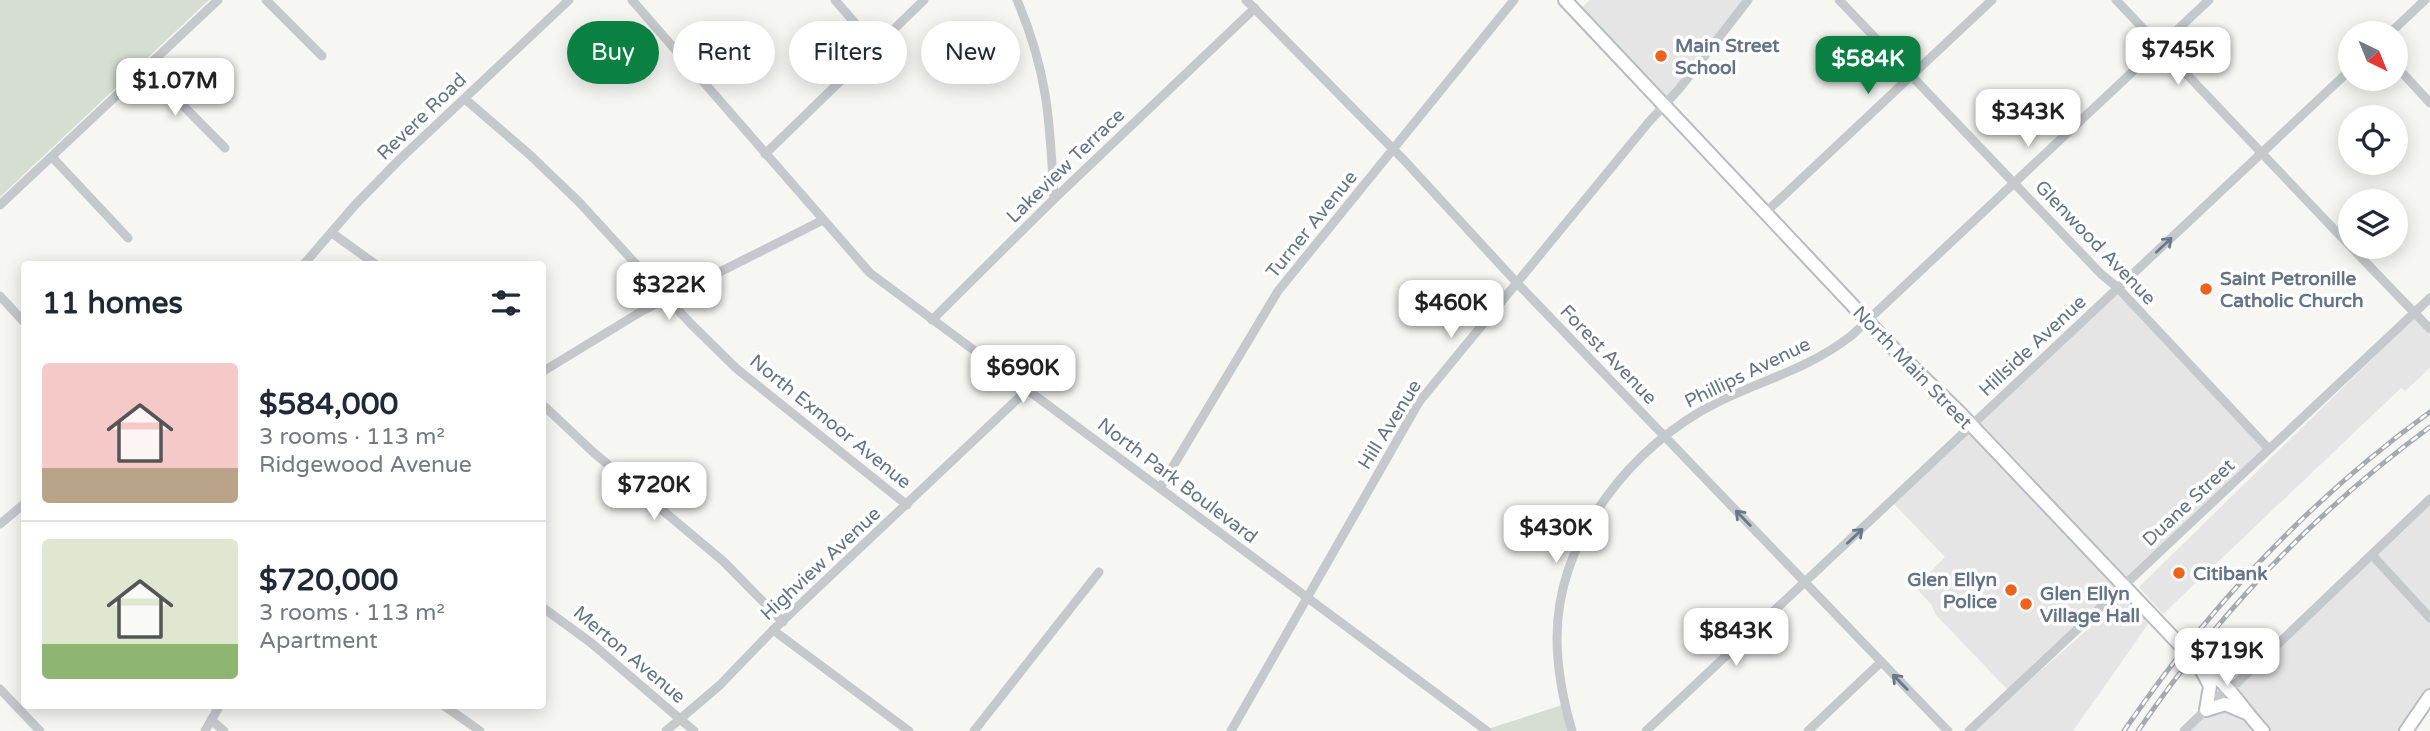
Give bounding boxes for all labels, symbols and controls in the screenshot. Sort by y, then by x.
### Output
chip: Buy [567,21,659,84]
chip: Rent [673,21,775,84]
chip: Filters [789,21,907,84]
chip: New [921,21,1020,84]
north arrow [2338,21,2408,91]
map controls [2338,21,2408,259]
pin: $745K [2129,28,2227,87]
place label: Main Street School [1675,35,1780,79]
pin: $584K [1819,36,1917,96]
text: $745K [2142,36,2214,64]
text: $584K [1832,45,1904,73]
marker: Main Street School [1653,48,1669,64]
pin: $1.07M [118,58,232,118]
text: $1.07M [132,67,218,95]
street label: Revere Road [373,69,471,165]
pin: $343K [1979,90,2077,149]
text: $343K [1992,98,2064,126]
street label: Lakeview Terrace [1002,104,1129,227]
button: locate [2338,105,2408,175]
street label: Turner Avenue [1262,166,1362,283]
street label: Glenwood Avenue [2030,176,2160,309]
button: layers [2338,189,2408,259]
one-way arrow [2155,237,2173,253]
pin: $322K [620,262,718,322]
place label: Saint Petronille Catholic Church [2220,268,2364,312]
text: $322K [633,271,705,299]
pin: $460K [1402,280,1500,340]
marker: Saint Petronille Catholic Church [2198,281,2214,297]
icon: filters [487,284,525,322]
text: 11 homes [42,285,183,322]
text: $460K [1415,289,1487,317]
street label: Hillside Avenue [1975,291,2091,401]
street label: Forest Avenue [1555,301,1661,409]
street label: North Main Street [1848,302,1977,434]
street label: Phillips Avenue [1681,333,1814,413]
pin: $690K [974,346,1072,405]
street label: North Exmoor Avenue [745,350,915,493]
text: $690K [987,354,1059,382]
street label: Hill Avenue [1354,376,1426,473]
text: $584,000 [259,386,398,423]
icon: home [98,391,182,475]
street label: North Park Boulevard [1093,414,1262,548]
text: 3 rooms · 113 m² [259,423,445,451]
text: Ridgewood Avenue [259,451,472,479]
street label: Duane Street [2138,454,2239,551]
pin: $720K [605,462,703,522]
text: $720K [618,471,690,499]
street label: Highview Avenue [756,503,885,625]
pin: $430K [1507,505,1605,565]
one-way arrow [1734,510,1751,527]
text: $430K [1520,514,1592,542]
one-way arrow [1846,528,1864,544]
text: $720,000 [259,562,398,599]
place label: Citibank [2193,563,2268,585]
marker: Citibank [2171,565,2187,581]
icon: home [98,567,182,651]
place label: Glen Ellyn Police [1907,569,1997,613]
marker: Glen Ellyn Police [2003,582,2019,598]
place label: Glen Ellyn Village Hall [2040,583,2140,628]
marker: Glen Ellyn Village Hall [2018,596,2034,612]
text: 3 rooms · 113 m² [259,599,445,627]
street label: Merton Avenue [569,602,690,708]
pin: $843K [1687,608,1785,668]
text: $843K [1700,617,1772,645]
text: Apartment [259,627,378,655]
pin: $719K [2178,628,2276,688]
text: $719K [2191,637,2263,665]
one-way arrow [1892,674,1909,691]

